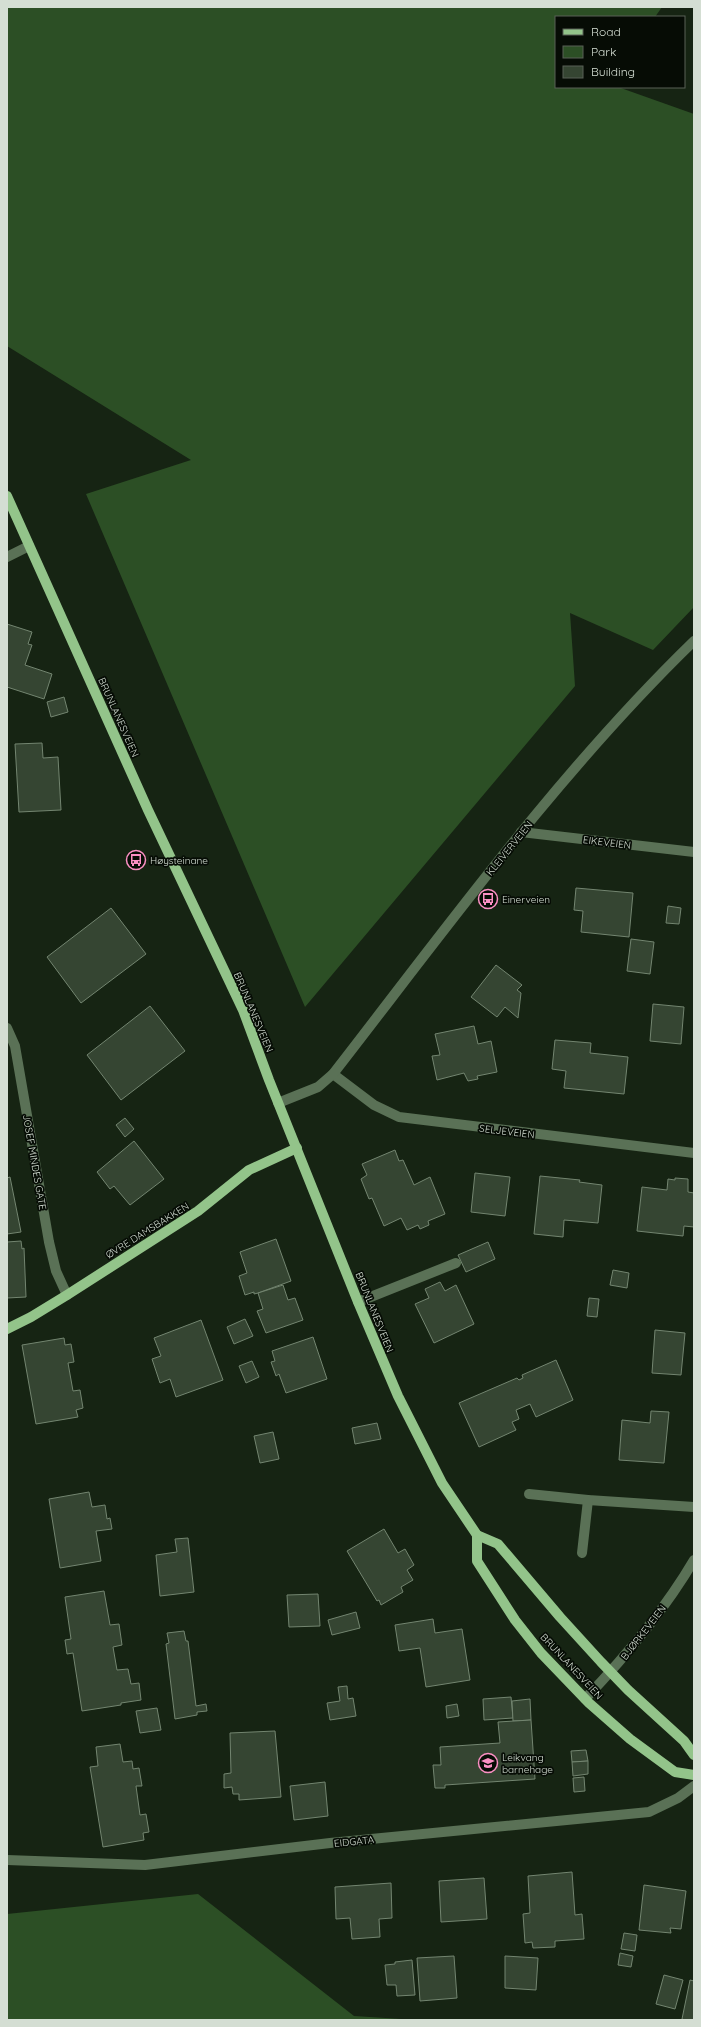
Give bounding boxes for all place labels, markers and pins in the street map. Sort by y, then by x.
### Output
bus stop icon: Høysteinane [125,849,147,871]
place label: Høysteinane [150,854,208,867]
bus stop icon: Einerveien [477,888,499,910]
place label: Einerveien [502,893,550,906]
place label: Leikvang barnehage [502,1751,553,1776]
school or university icon: Leikvang barnehage [477,1752,499,1774]

